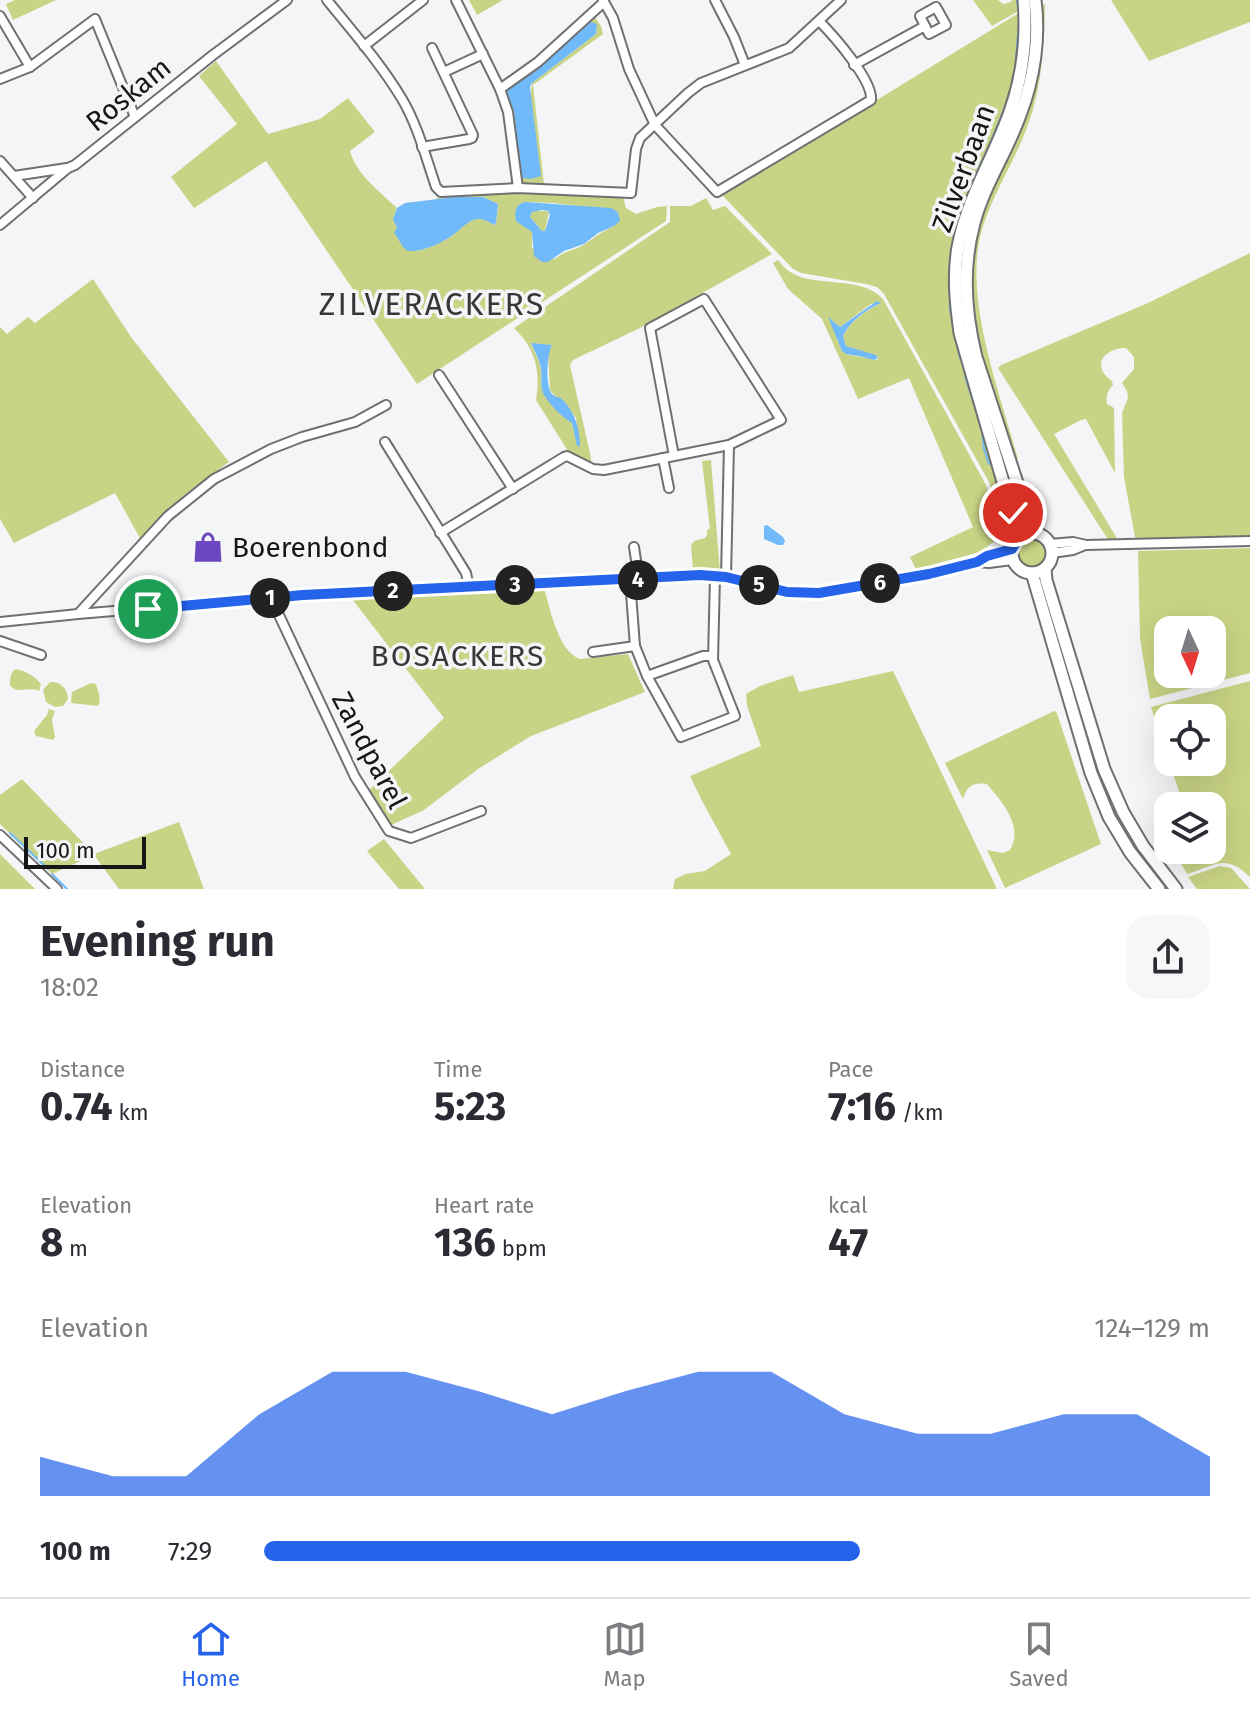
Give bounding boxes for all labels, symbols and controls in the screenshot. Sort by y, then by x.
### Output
street label: Roskam [79,50,177,138]
street label: Zilverbaan [925,100,1002,236]
district label: ZILVERACKERS [319,285,545,323]
pin [979,479,1047,547]
icon: check [991,491,1035,535]
shop icon: Boerenbond [191,530,225,564]
place label: Boerenbond [232,531,388,564]
pin: 4 [618,560,658,600]
pin: 6 [860,563,900,603]
pin: 3 [495,565,535,605]
pin: 5 [739,565,779,605]
text: 4 [632,566,644,593]
text: 6 [874,569,886,596]
pin: 2 [373,571,413,611]
text: 3 [509,571,521,598]
text: 5 [753,571,765,598]
pin [114,575,182,643]
text: 2 [387,577,399,604]
pin: 1 [250,578,290,618]
text: 1 [265,584,275,611]
icon: arrive [126,587,170,631]
north arrow [1154,616,1226,688]
map controls [1154,616,1226,864]
district label: BOSACKERS [371,638,545,674]
street label: Zandparel [325,686,414,814]
button: locate [1154,704,1226,776]
button: layers [1154,792,1226,864]
scale bar [24,833,146,869]
text: 100 m [36,837,95,864]
text: Evening run [40,915,275,968]
button: share [1126,915,1210,999]
text: 18:02 [40,972,99,1003]
text: Distance [40,1056,125,1083]
text: Time [434,1056,482,1083]
text: Pace [828,1056,874,1083]
text: 0.74 [40,1083,113,1131]
text: 5:23 [434,1083,506,1131]
text: 7:16 [828,1083,896,1131]
text: km [113,1099,149,1126]
text: /km [896,1099,943,1126]
text: Elevation [40,1192,132,1219]
text: Heart rate [434,1192,534,1219]
text: kcal [828,1192,868,1219]
text: 8 [40,1219,63,1267]
text: 136 [434,1219,496,1267]
text: 47 [828,1219,868,1267]
text: m [63,1235,88,1262]
text: bpm [496,1235,547,1262]
text: Elevation [40,1313,149,1344]
text: 124–129 m [1094,1313,1210,1344]
text: 100 m [40,1536,111,1567]
text: 7:29 [168,1536,212,1567]
tab: Home [181,1617,240,1692]
tab: Map [603,1617,647,1692]
tab: Saved [1009,1617,1069,1692]

